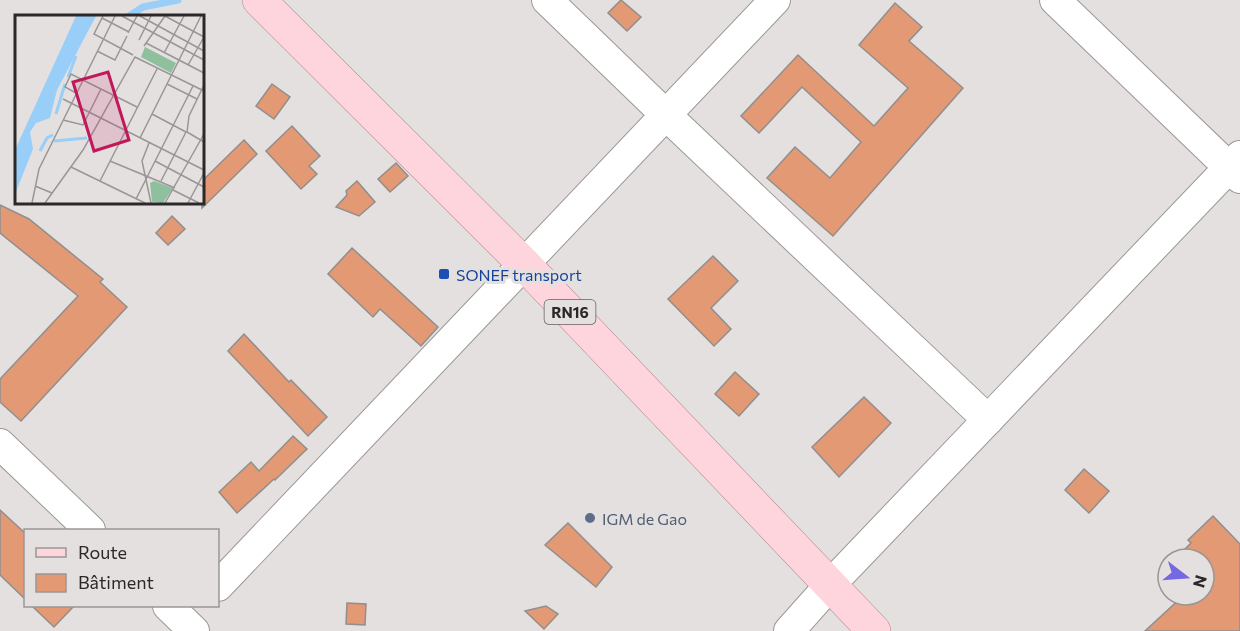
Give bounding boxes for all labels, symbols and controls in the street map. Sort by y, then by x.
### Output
inset map [15,15,204,204]
place label: SONEF transport [456,265,582,284]
marker: SONEF transport [437,267,451,281]
road number: RN16 [544,300,596,324]
place label: IGM de Gao [602,509,687,528]
marker: IGM de Gao [583,511,597,525]
legend [24,529,219,607]
text: Route [78,541,127,563]
north arrow [1156,547,1216,607]
text: Bâtiment [78,571,154,593]
text: N [1190,573,1212,590]

